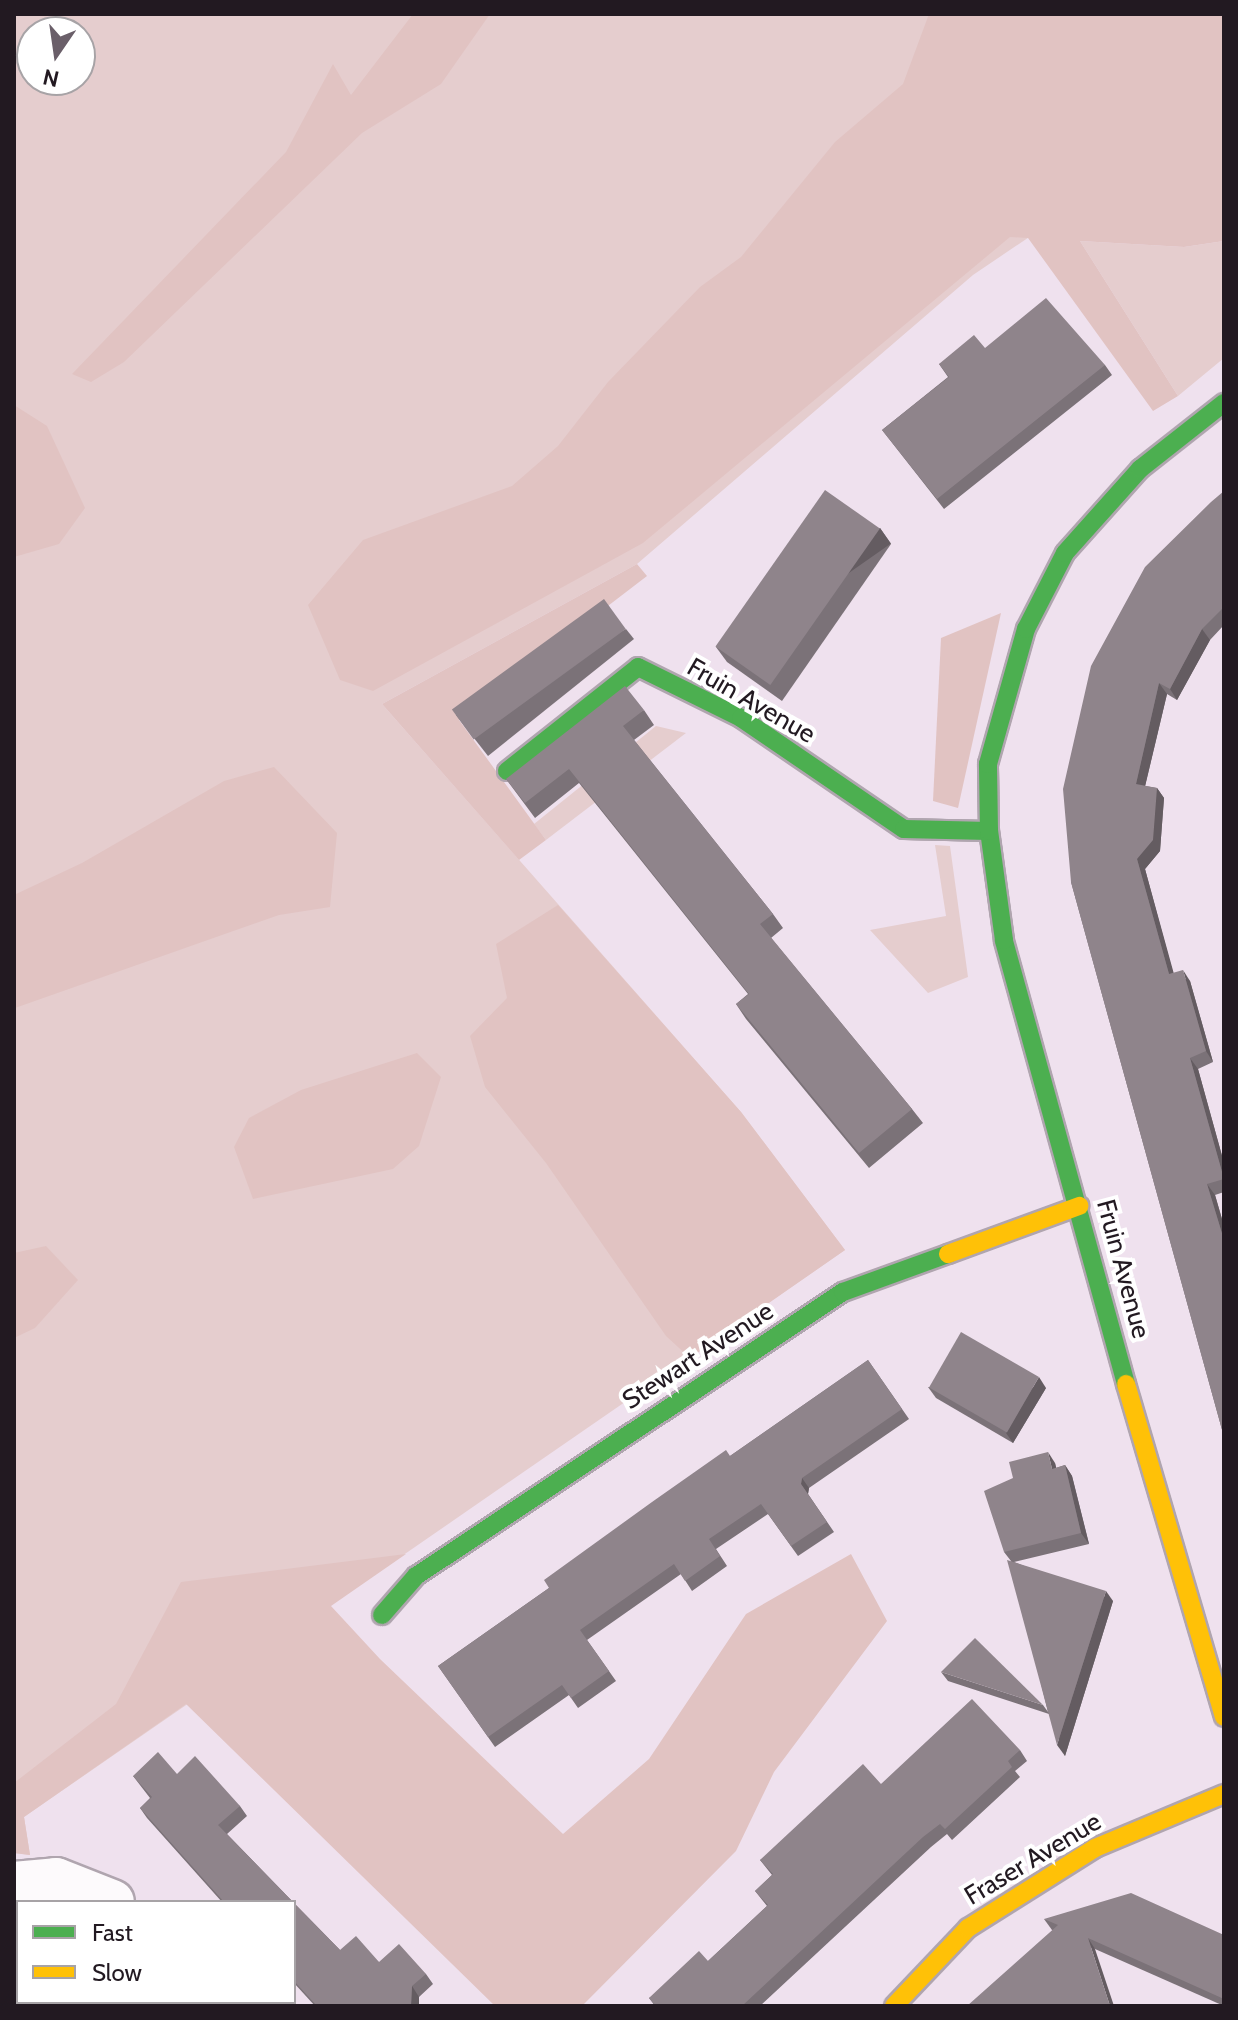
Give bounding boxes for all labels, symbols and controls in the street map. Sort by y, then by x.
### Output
north arrow [16,16,96,96]
text: N [40,63,62,93]
street label: Fruin Avenue [681,652,821,750]
street label: Fruin Avenue [1089,1196,1157,1342]
street label: Stewart Avenue [617,1296,779,1416]
street label: Fraser Avenue [959,1806,1107,1912]
legend [16,1900,296,2004]
text: Fast [92,1918,133,1947]
text: Slow [92,1958,142,1987]

